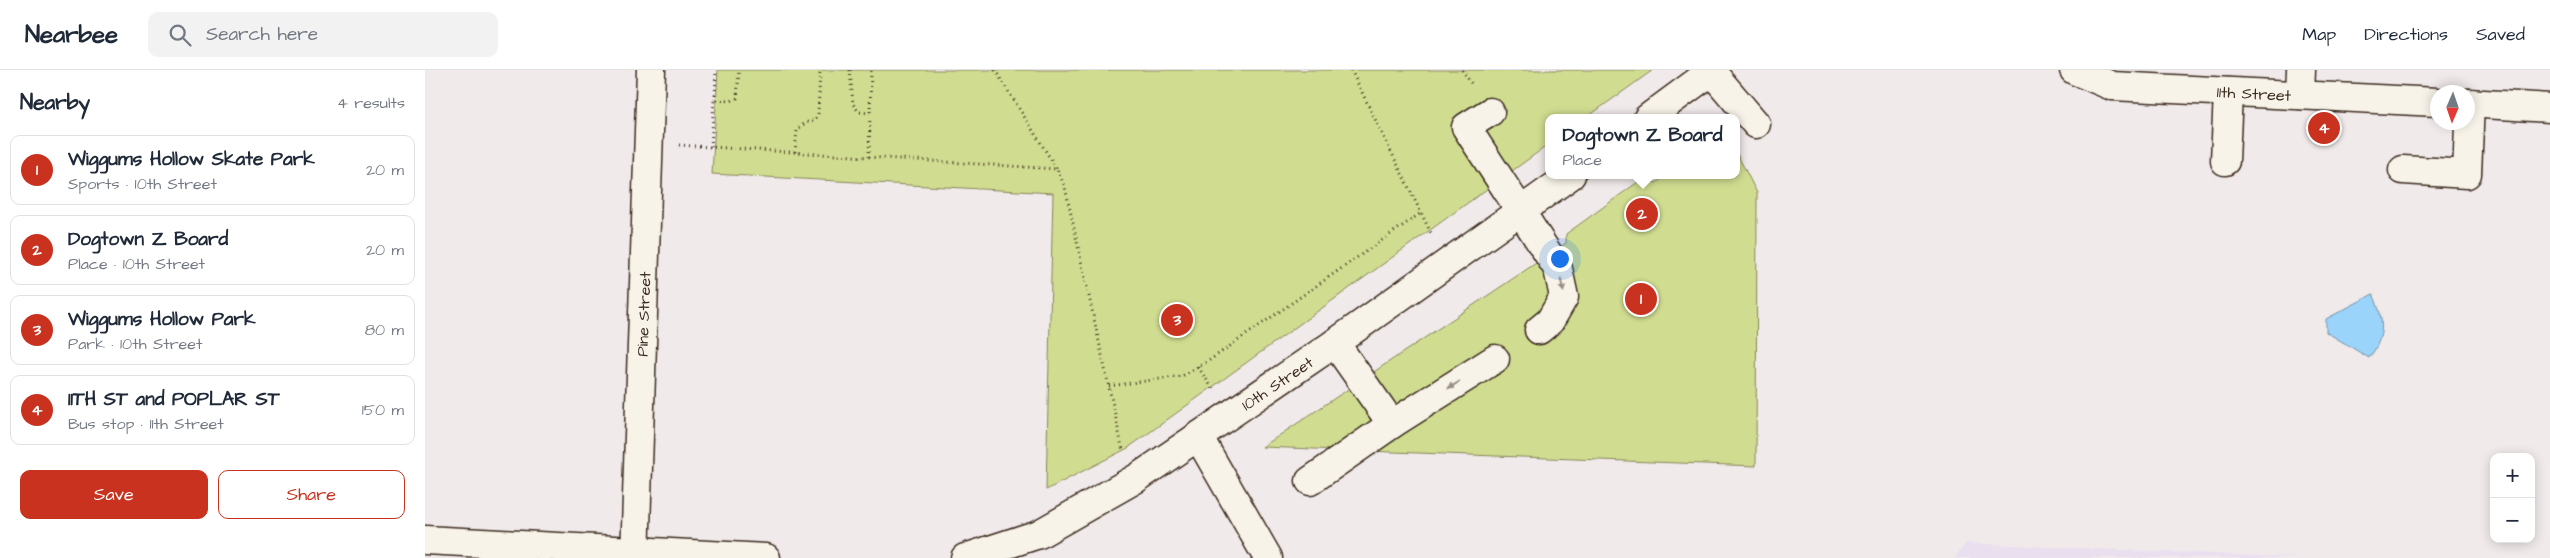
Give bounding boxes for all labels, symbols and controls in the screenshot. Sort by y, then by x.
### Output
search box [148,12,498,57]
text: Nearbee [25,18,118,52]
icon: search [166,21,194,49]
text: Search here [206,21,318,48]
text: Map [2302,22,2336,47]
text: Directions [2364,22,2448,47]
text: Saved [2476,22,2525,47]
street label: 11th Street [2216,81,2292,107]
north arrow [2430,85,2475,130]
text: Nearby [20,88,90,117]
text: 4 results [337,92,405,114]
pin: 4 [2308,109,2340,147]
popup [1545,114,1740,179]
text: Dogtown Z Board [1562,122,1723,149]
text: Wiggums Hollow Skate Park [68,146,315,173]
text: Place [1562,149,1602,171]
text: 1 [36,159,38,181]
text: 20 m [366,159,404,181]
text: Sports · 10th Street [68,173,217,195]
pin: 2 [1626,195,1658,233]
text: Dogtown Z Board [68,226,228,253]
text: 2 [32,239,42,261]
text: 20 m [366,239,404,261]
your location [1547,246,1573,272]
text: Place · 10th Street [68,253,205,275]
street label: Pine Street [632,271,656,357]
one-way arrow [1558,277,1566,292]
pin: 1 [1625,280,1657,318]
pin: 3 [1161,301,1193,339]
text: Wiggums Hollow Park [68,306,256,333]
text: 3 [33,319,41,341]
text: 80 m [365,319,404,341]
text: Park · 10th Street [68,333,202,355]
street label: 10th Street [1237,351,1318,416]
one-way arrow [1447,380,1460,390]
text: 11TH ST and POPLAR ST [68,386,279,413]
text: 4 [32,399,42,421]
text: 150 m [362,399,404,421]
text: Bus stop · 11th Street [68,413,224,435]
map controls [2490,453,2535,543]
button: + [2490,453,2535,498]
button: Save [20,470,208,519]
button: Share [218,470,405,519]
button: − [2490,498,2535,543]

